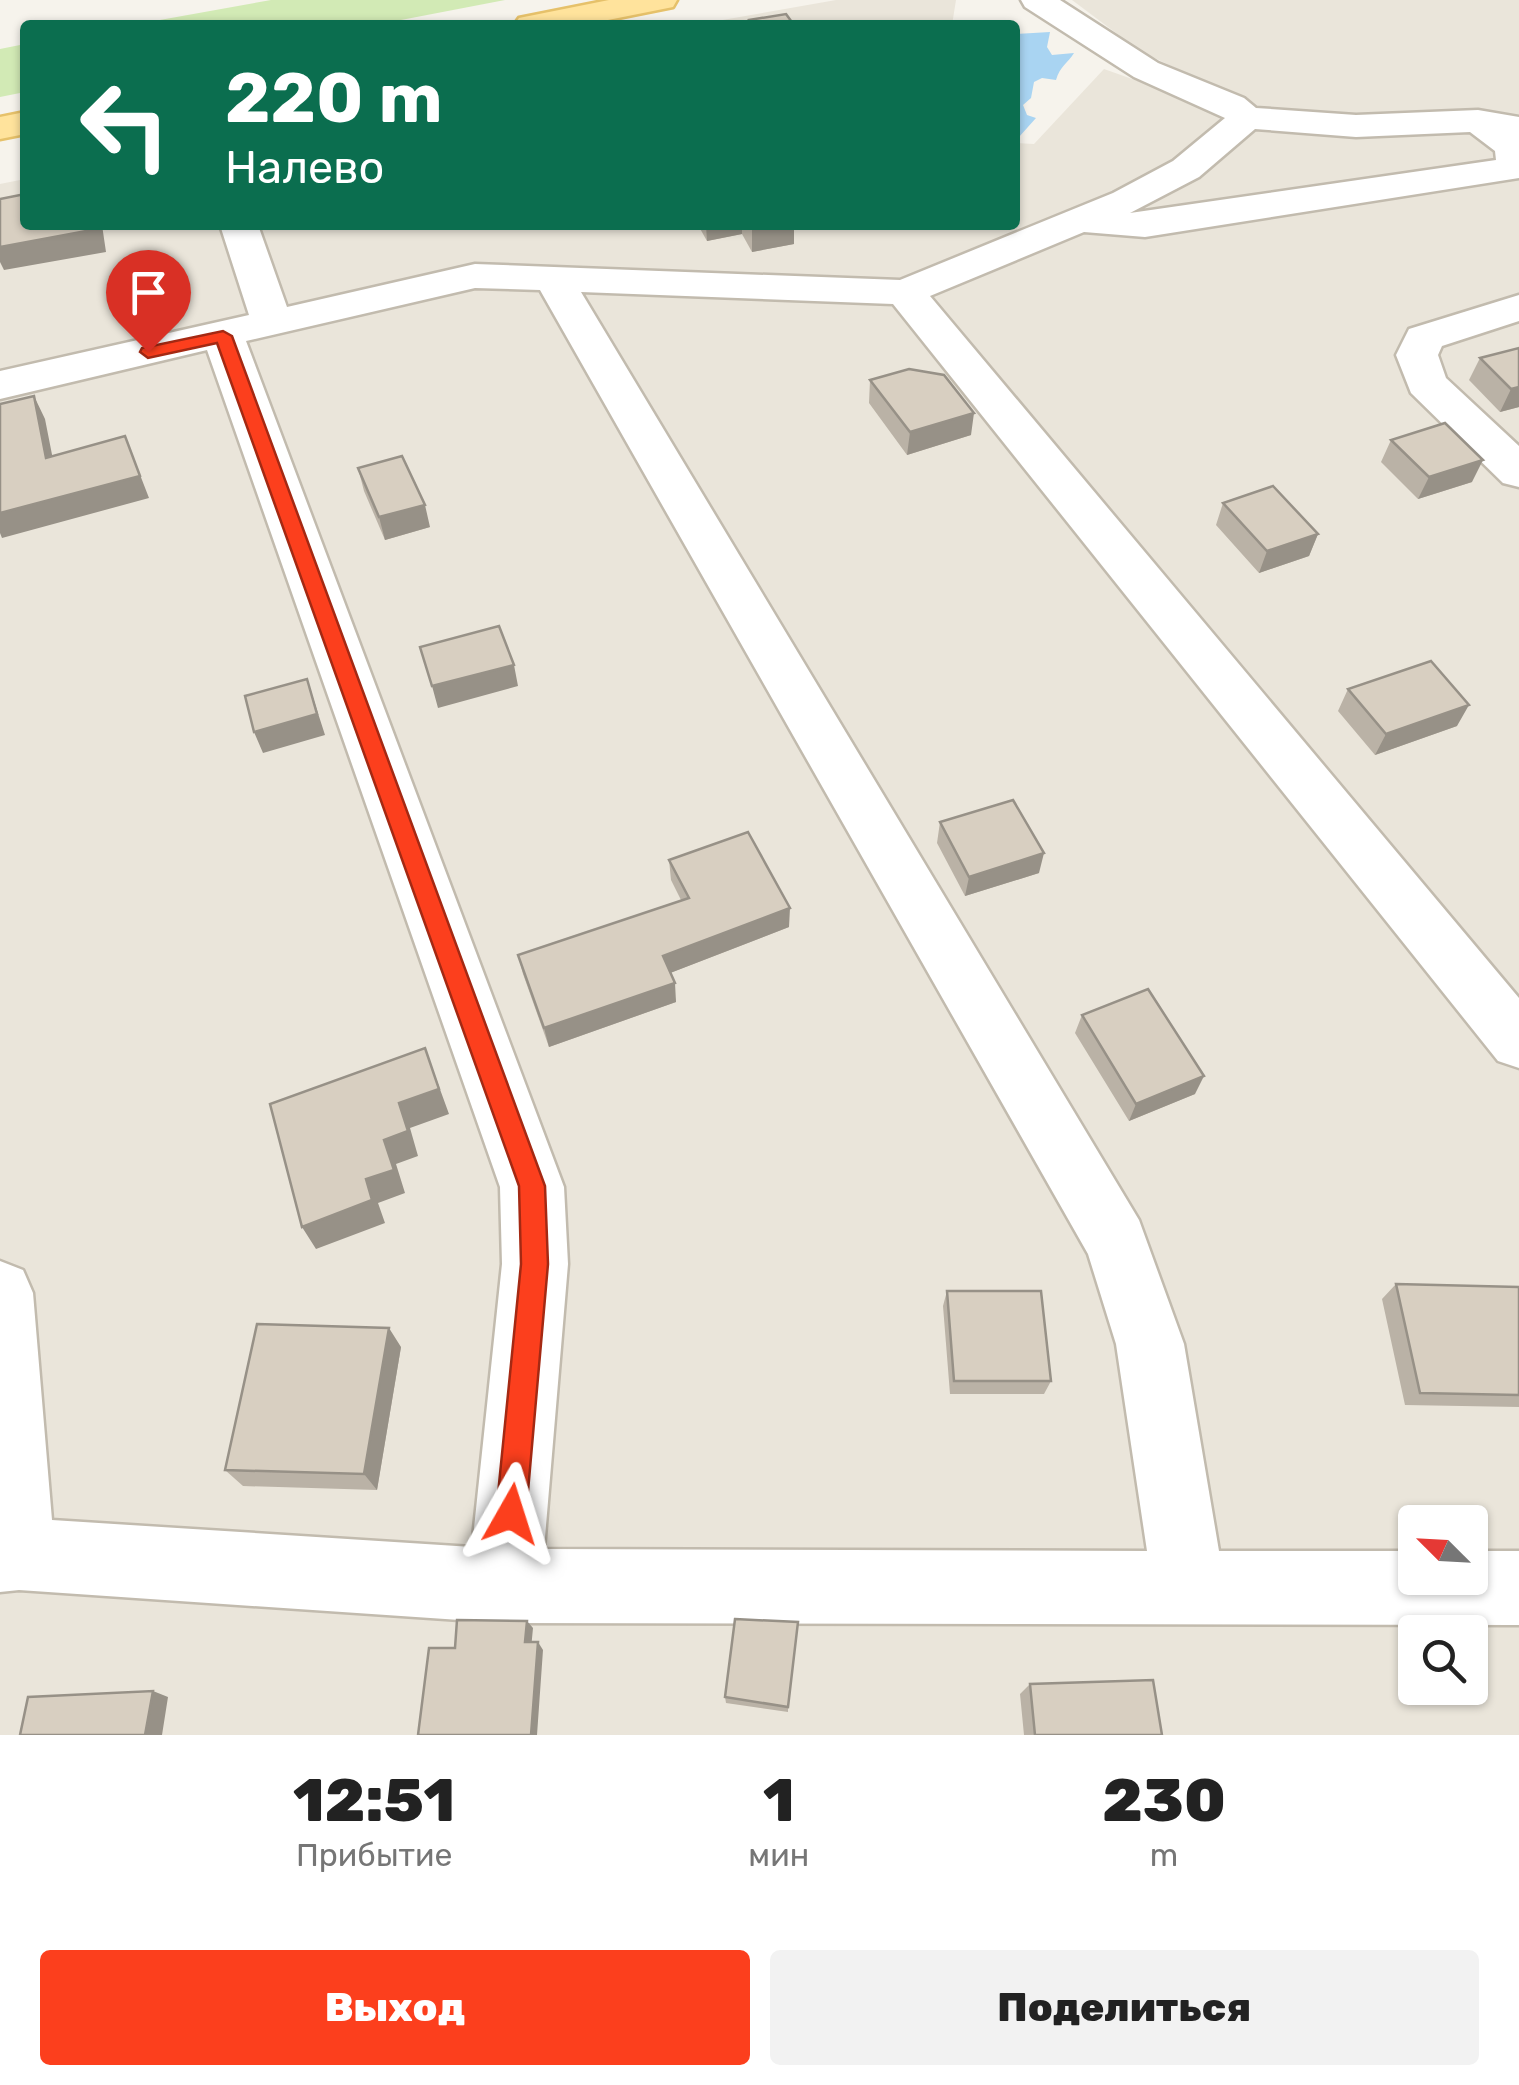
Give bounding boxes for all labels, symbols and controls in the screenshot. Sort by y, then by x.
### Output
text: 220 m [225,57,443,140]
icon: left [60,60,190,190]
text: Налево [225,141,384,194]
pin [106,250,191,353]
icon: arrive [121,265,176,320]
position arrow [459,1462,563,1566]
north arrow [1398,1505,1488,1595]
map controls [1398,1505,1488,1705]
button: search [1398,1615,1488,1705]
text: 12:51 [293,1765,455,1836]
text: 1 [763,1765,795,1836]
text: 230 [1102,1765,1226,1836]
text: Прибытие [296,1836,452,1874]
text: мин [748,1836,809,1874]
text: m [1150,1836,1178,1874]
button: Выход [40,1950,750,2065]
button: Поделиться [770,1950,1479,2065]

